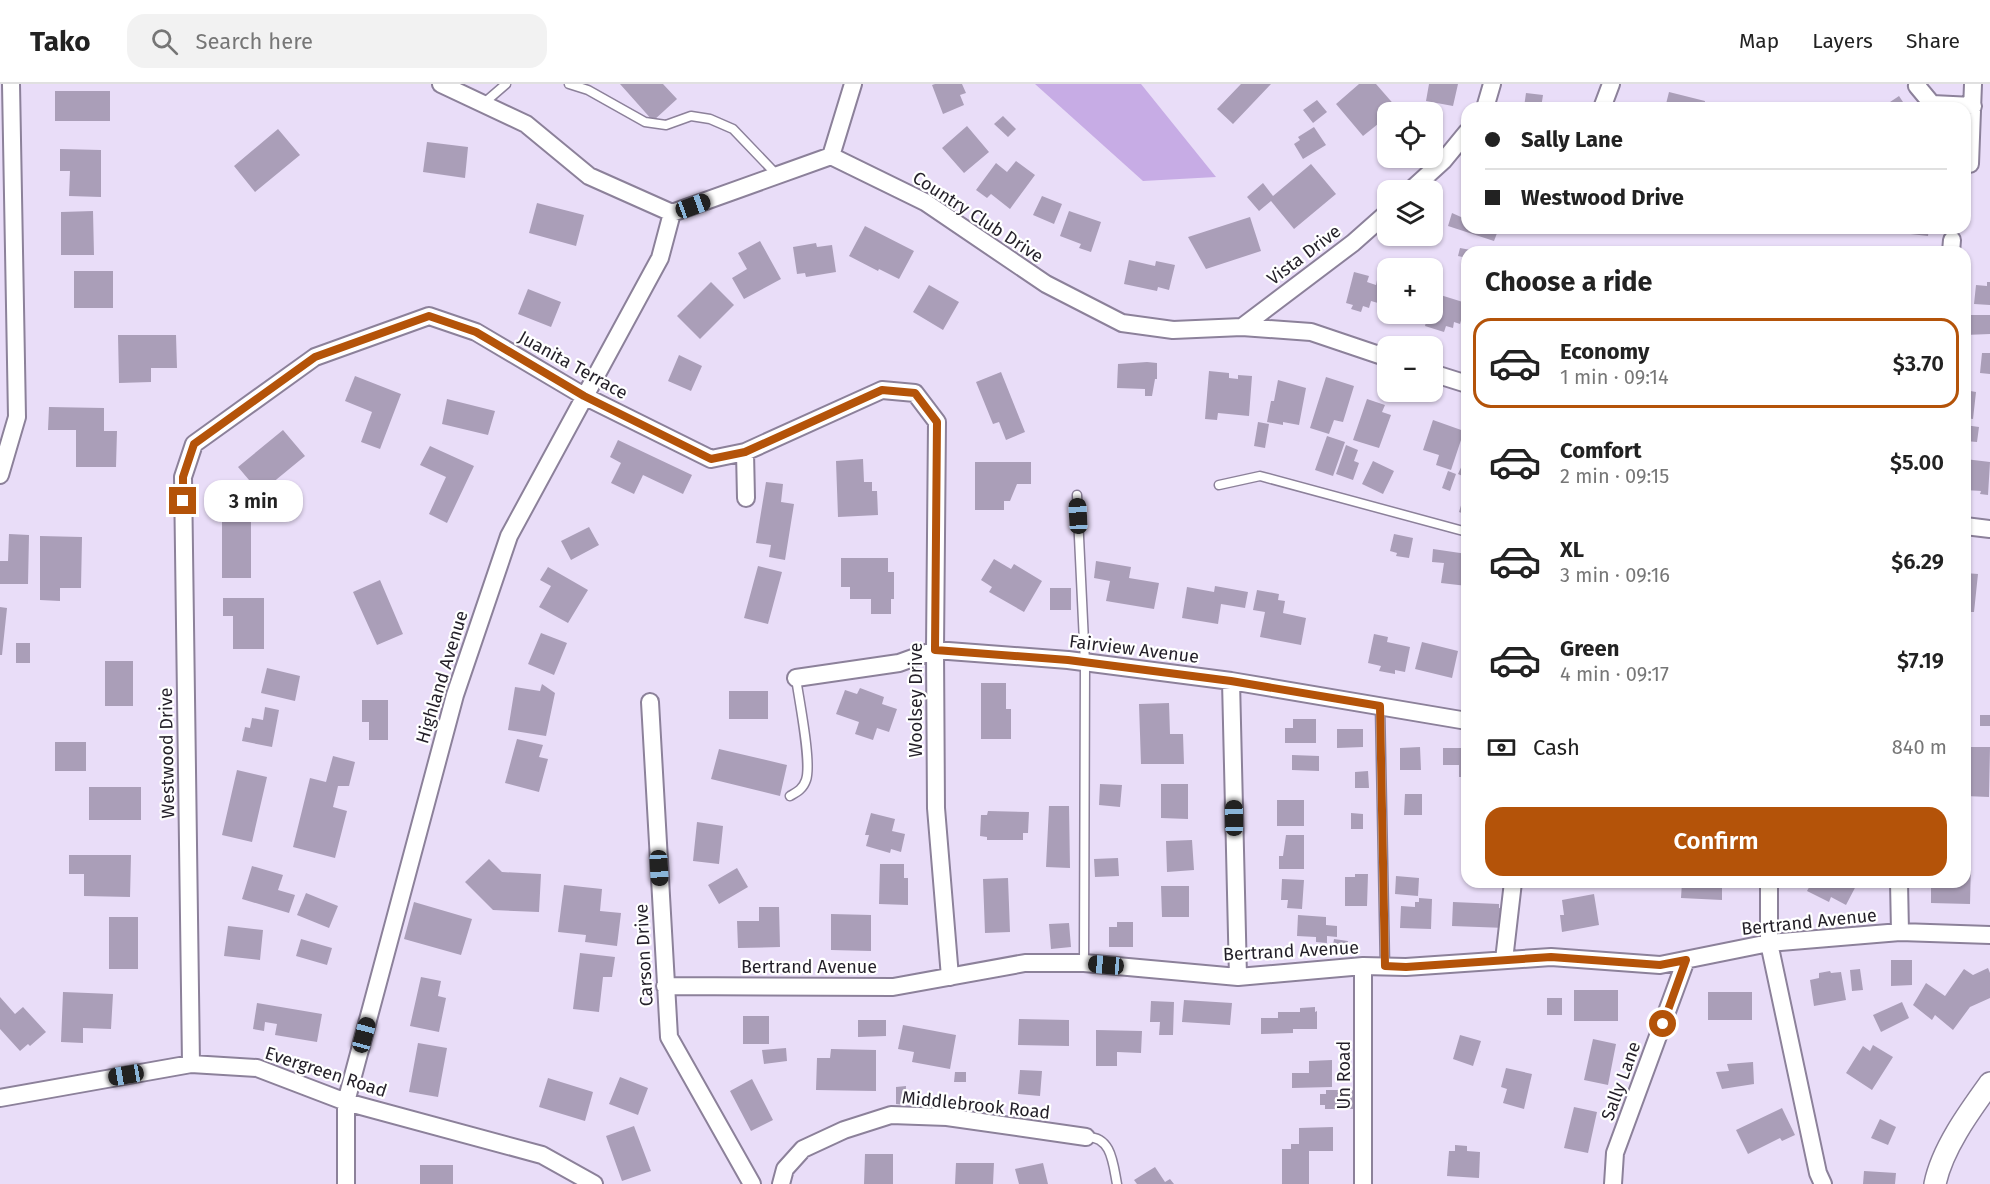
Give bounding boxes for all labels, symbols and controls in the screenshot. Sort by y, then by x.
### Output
search box [127,14,547,68]
text: Tako [30,25,91,58]
icon: search [148,25,181,58]
text: Search here [196,28,313,55]
text: Map [1739,28,1779,54]
text: Layers [1812,28,1873,54]
text: Share [1906,28,1960,54]
map controls [1377,102,1443,402]
button: locate [1377,102,1443,168]
text: Sally Lane [1521,126,1623,153]
street label: Country Club Drive [908,166,1048,268]
button: layers [1377,180,1443,246]
text: Westwood Drive [1521,184,1684,211]
car [673,191,713,221]
street label: Vista Drive [1263,220,1345,290]
button: + [1377,258,1443,324]
text: Choose a ride [1485,266,1652,298]
street label: Juanita Terrace [515,326,631,404]
button: − [1377,336,1443,402]
icon: car [1488,336,1542,390]
text: Economy [1560,338,1649,365]
text: $3.70 [1893,350,1944,377]
text: 1 min · 09:14 [1560,365,1669,389]
icon: car [1488,435,1542,489]
text: Comfort [1560,437,1641,464]
text: $5.00 [1890,449,1944,476]
text: 2 min · 09:15 [1560,464,1669,488]
callout: 3 min [204,480,303,522]
route end [169,487,196,514]
text: 3 min [229,489,278,513]
car [1068,498,1088,534]
icon: car [1488,534,1542,588]
text: XL [1560,536,1584,563]
text: $6.29 [1891,548,1944,575]
text: 3 min · 09:16 [1560,563,1670,587]
street label: Highland Avenue [411,608,473,746]
street label: Fairview Avenue [1068,630,1200,668]
icon: car [1488,633,1542,687]
text: Green [1560,635,1619,662]
street label: Woolsey Drive [905,643,927,757]
text: $7.19 [1897,647,1944,674]
text: 4 min · 09:17 [1560,662,1669,686]
street label: Westwood Drive [155,687,179,819]
icon: cash [1485,731,1518,764]
text: Cash [1533,734,1580,761]
text: 840 m [1892,735,1947,759]
car [1225,800,1243,836]
button: Confirm [1485,807,1947,876]
car [649,850,669,886]
street label: Carson Drive [630,903,658,1007]
street label: Bertrand Avenue [1740,904,1878,940]
street label: Bertrand Avenue [1222,936,1360,966]
car [1087,954,1125,976]
street label: Bertrand Avenue [741,956,877,978]
route start [1649,1010,1676,1037]
car [351,1015,377,1055]
street label: Sally Lane [1597,1039,1645,1123]
street label: Un Road [1333,1041,1355,1109]
street label: Evergreen Road [262,1042,390,1102]
car [107,1063,145,1087]
street label: Middlebrook Road [901,1086,1051,1124]

